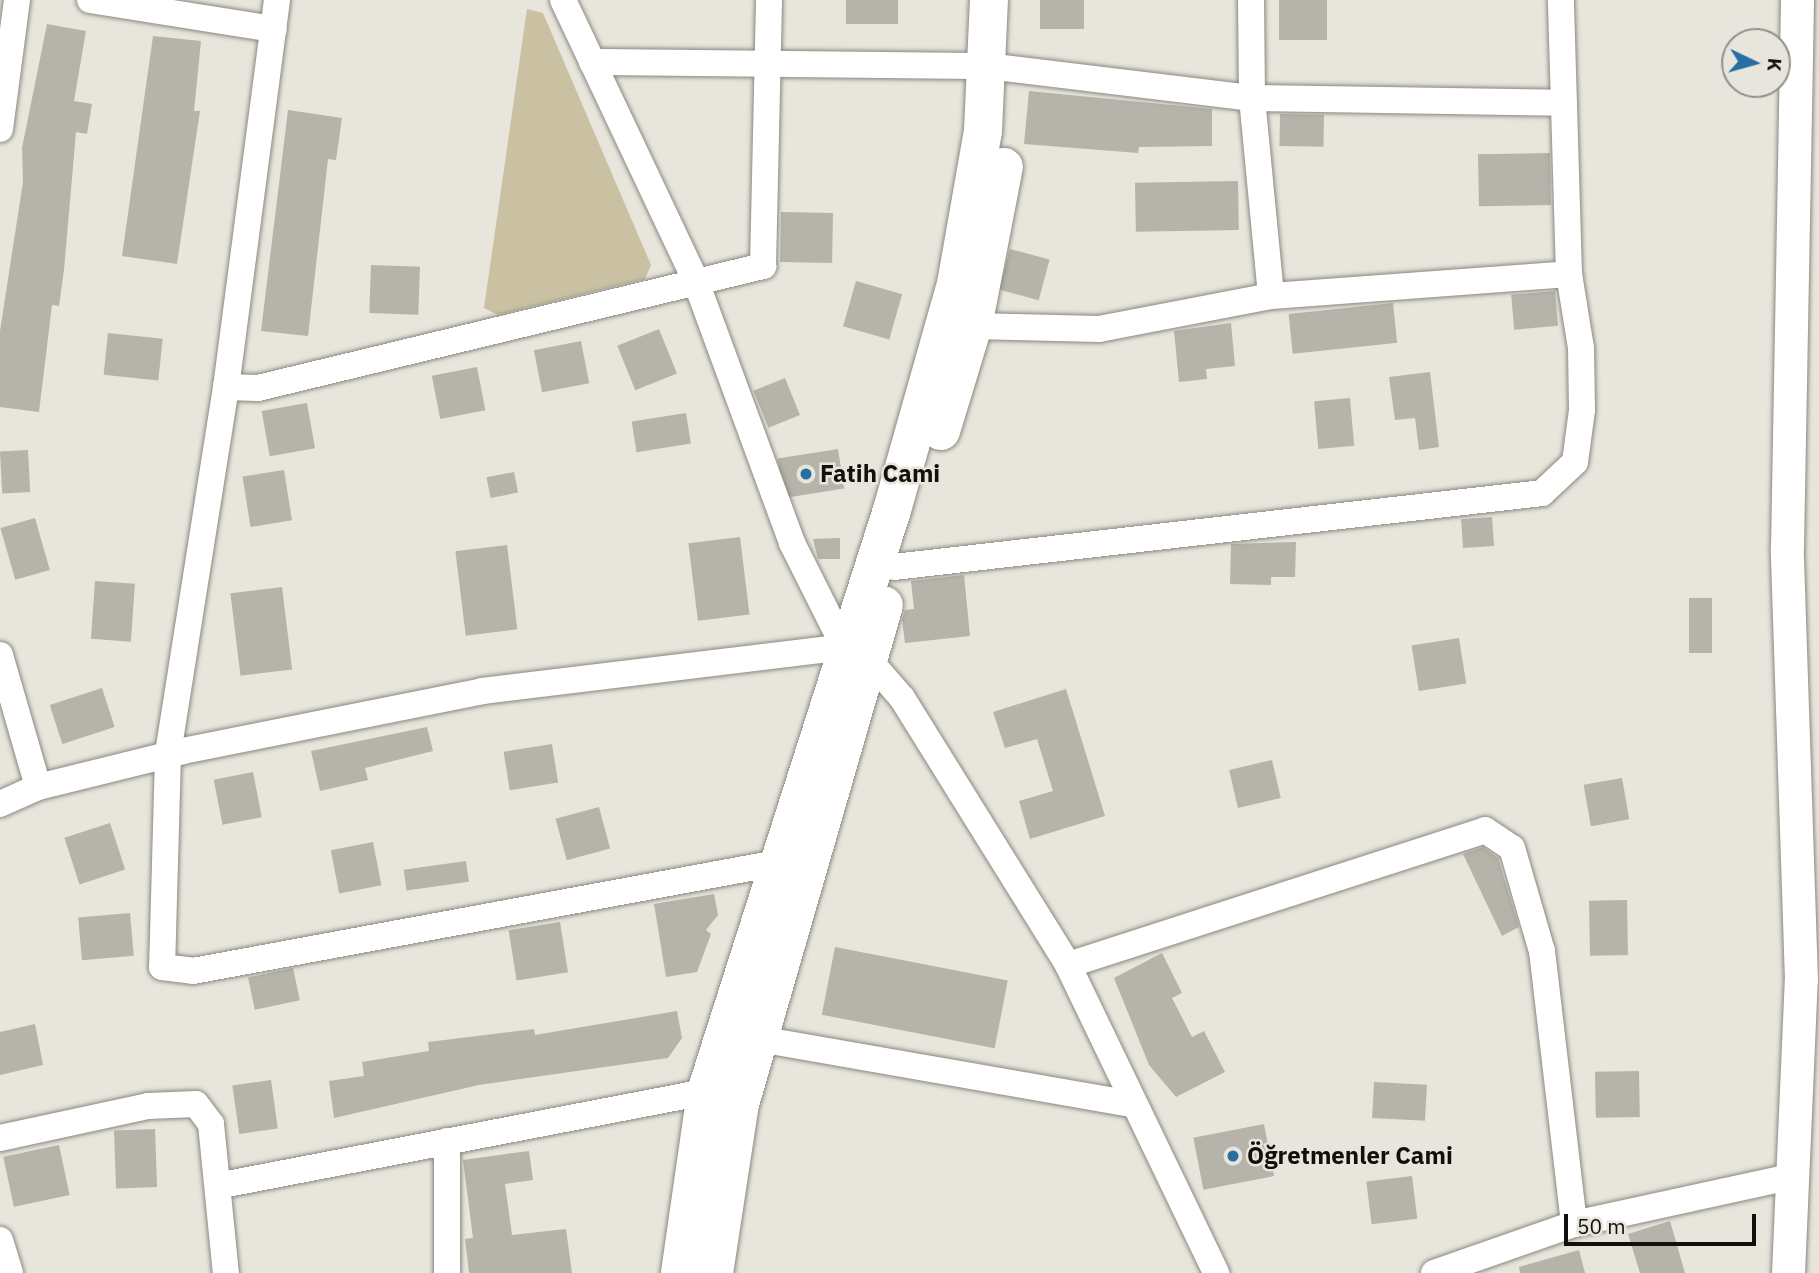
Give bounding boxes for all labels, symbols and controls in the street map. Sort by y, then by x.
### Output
north arrow [1721,28,1791,98]
text: K [1762,57,1787,72]
place label: Fatih Cami [820,460,940,488]
marker: Fatih Cami [798,466,814,482]
place label: Öğretmenler Cami [1247,1142,1453,1170]
marker: Öğretmenler Cami [1225,1148,1241,1164]
scale bar [1567,1200,1759,1244]
text: 50 m [1577,1212,1626,1240]

